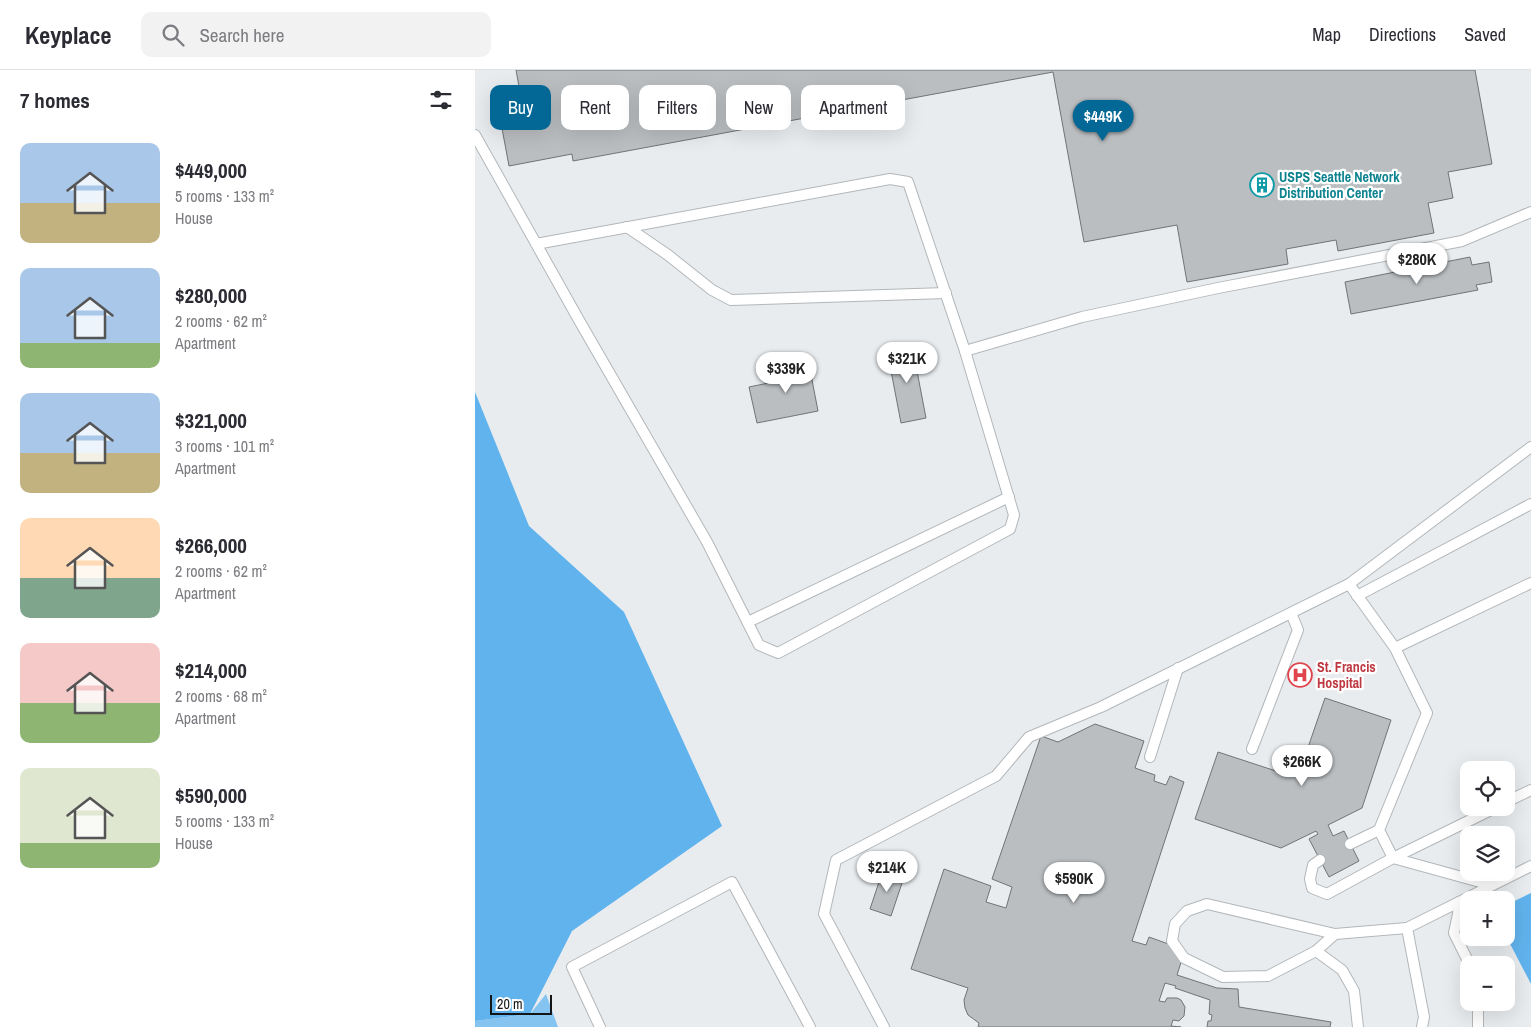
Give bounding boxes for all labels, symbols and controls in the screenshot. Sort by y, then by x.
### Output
search box [141,12,491,57]
text: Keyplace [25,19,111,51]
icon: search [159,21,187,49]
text: Search here [199,22,284,48]
text: Map [1312,22,1341,47]
text: Directions [1369,22,1436,47]
text: Saved [1464,22,1506,47]
chip: Buy [490,85,551,130]
chip: Rent [561,85,629,130]
chip: Filters [639,85,716,130]
chip: New [726,85,791,130]
chip: Apartment [801,85,905,130]
text: 7 homes [20,86,90,115]
icon: filters [427,86,455,114]
pin: $449K [1068,100,1138,142]
text: $449K [1084,105,1122,127]
text: $449,000 [175,156,247,185]
icon: home [60,163,120,223]
place label: USPS Seattle Network Distribution Center [1279,168,1400,202]
building icon: USPS Seattle Network Distribution Center [1249,172,1275,198]
text: 5 rooms · 133 m² [175,185,274,207]
text: House [175,207,213,229]
pin: $280K [1382,242,1452,285]
text: $280K [1398,248,1436,270]
text: $280,000 [175,281,247,310]
icon: home [60,288,120,348]
text: 2 rooms · 62 m² [175,310,267,332]
text: Apartment [175,332,236,354]
pin: $321K [872,342,942,384]
text: $321K [888,347,926,369]
pin: $339K [751,352,821,394]
text: $339K [767,357,805,379]
text: $321,000 [175,406,247,435]
icon: home [60,413,120,473]
text: 3 rooms · 101 m² [175,435,274,457]
text: Apartment [175,457,236,479]
text: $266,000 [175,531,247,560]
icon: home [60,538,120,598]
text: 2 rooms · 62 m² [175,560,267,582]
text: Apartment [175,582,236,604]
text: $214,000 [175,656,247,685]
place label: St. Francis Hospital [1317,658,1376,692]
hospital icon: St. Francis Hospital [1287,662,1313,688]
icon: home [60,663,120,723]
text: 2 rooms · 68 m² [175,685,267,707]
text: Apartment [175,707,236,729]
pin: $266K [1267,744,1337,787]
text: $266K [1283,750,1321,772]
map controls [1460,761,1515,1011]
button: locate [1460,761,1515,816]
text: $590,000 [175,781,247,810]
icon: home [60,788,120,848]
text: 5 rooms · 133 m² [175,810,274,832]
button: layers [1460,826,1515,881]
text: House [175,832,213,854]
pin: $214K [852,850,922,893]
text: $214K [868,856,906,878]
pin: $590K [1039,862,1109,904]
text: $590K [1055,867,1093,889]
button: + [1460,891,1515,946]
button: − [1460,956,1515,1011]
scale bar [490,992,553,1015]
text: 20 m [497,995,523,1013]

